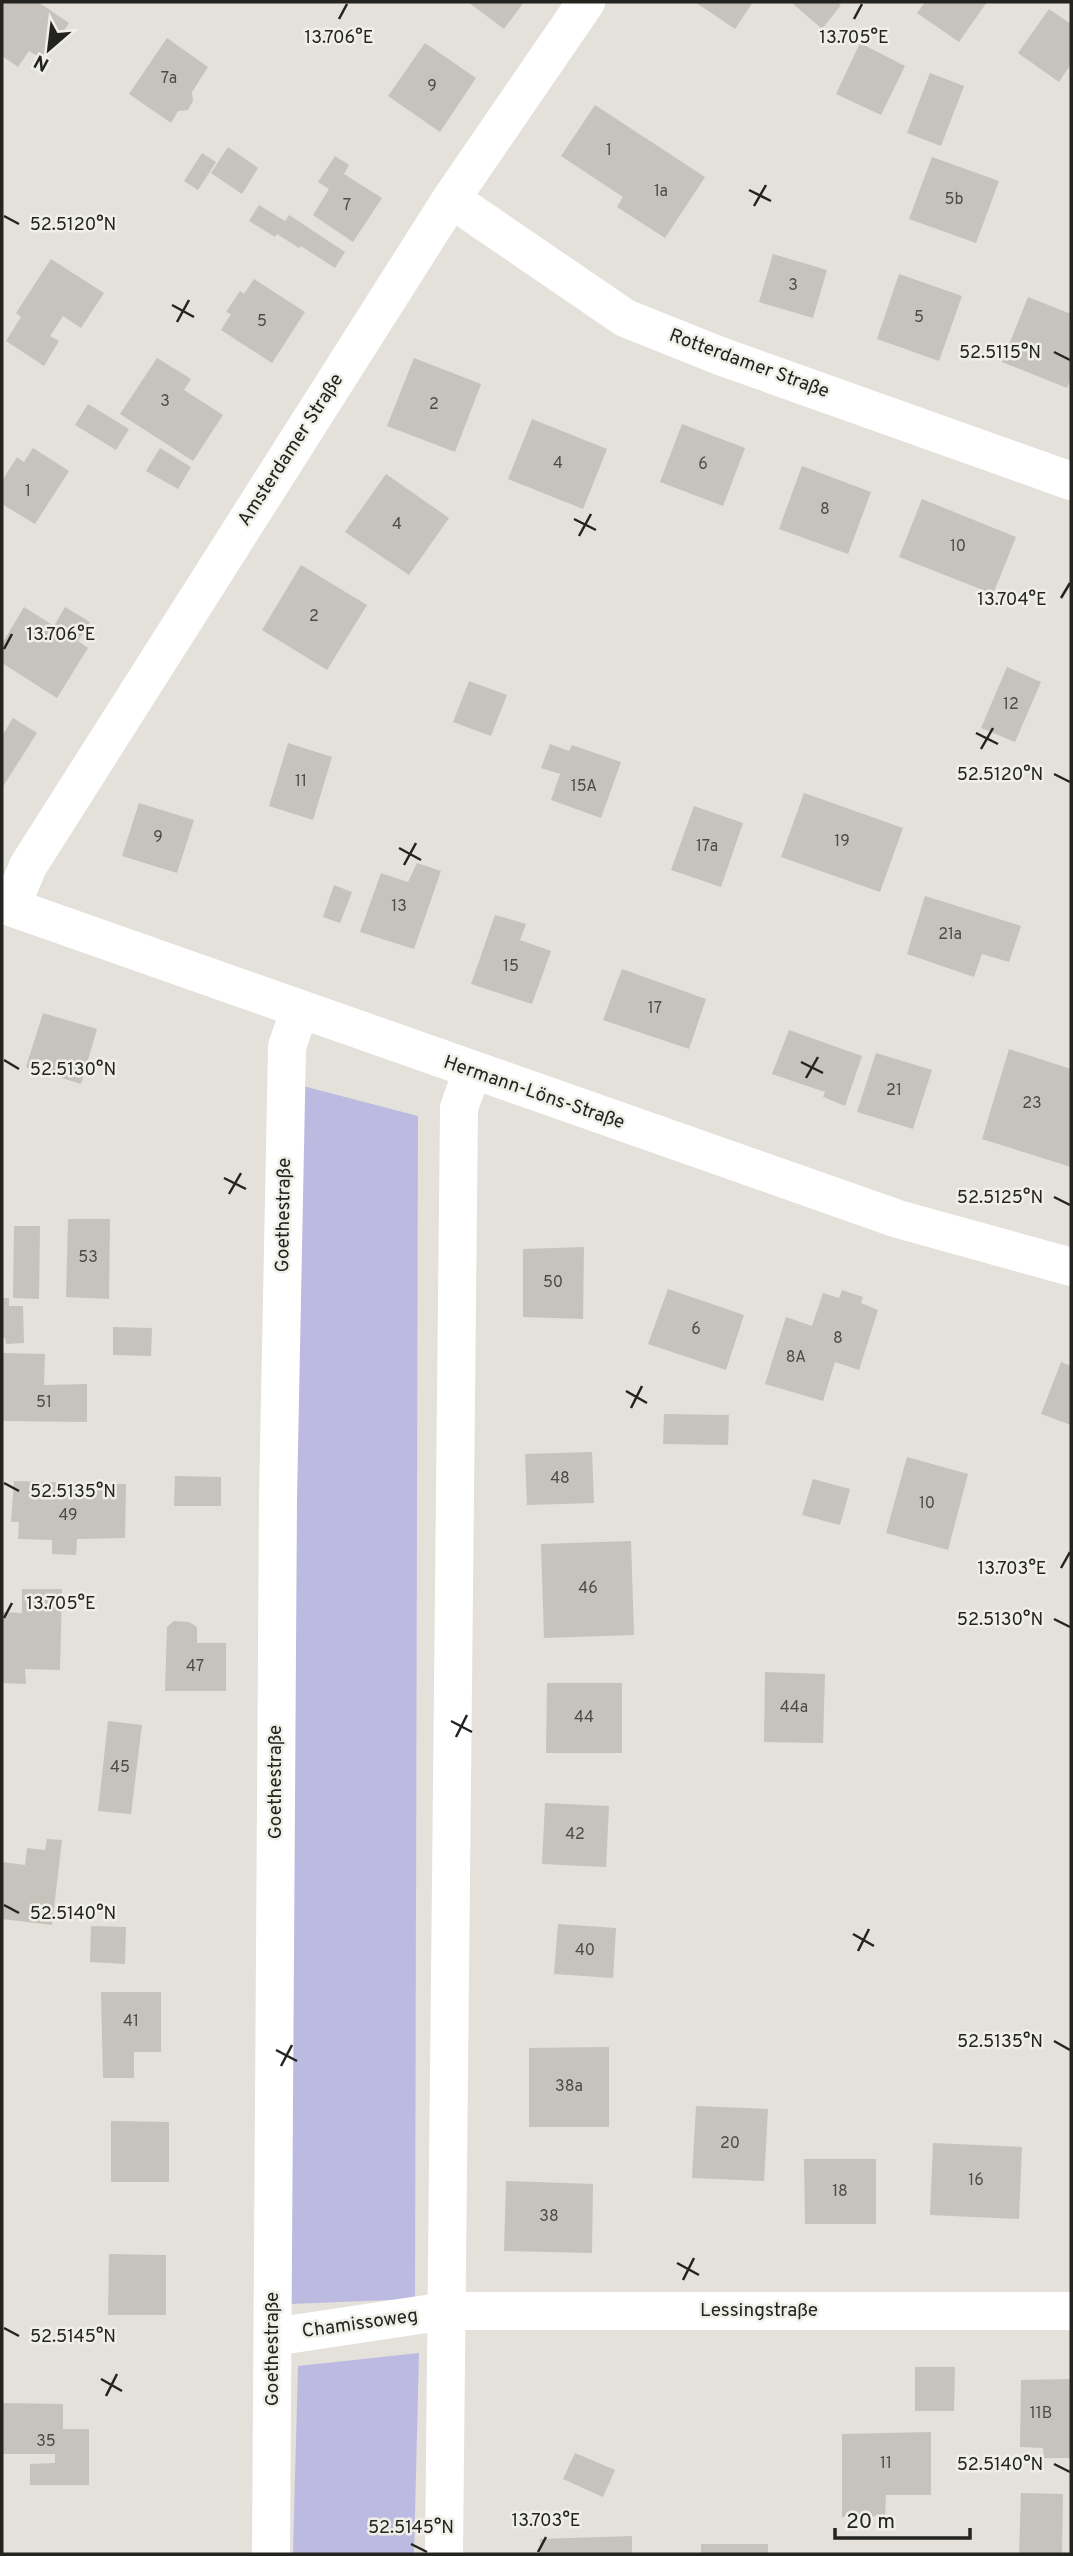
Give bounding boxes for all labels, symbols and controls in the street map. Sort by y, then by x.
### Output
north arrow [14,14,84,84]
text: 13.706°E [304,27,374,50]
text: 13.705°E [819,27,889,50]
text: N [30,48,54,76]
house number: 7a [161,69,177,89]
house number: 9 [427,77,437,97]
house number: 1 [606,141,612,161]
house number: 1a [654,182,668,202]
house number: 5b [945,190,963,210]
house number: 7 [343,196,351,216]
text: 52.5120°N [30,214,116,237]
house number: 3 [788,276,798,296]
house number: 5 [914,308,924,328]
house number: 5 [257,312,267,332]
street label: Rotterdamer Straße [666,324,832,404]
text: 52.5115°N [959,342,1041,365]
street label: Amsterdamer Straße [233,369,349,531]
house number: 3 [160,392,170,412]
house number: 2 [429,395,439,415]
house number: 4 [553,454,563,474]
house number: 6 [698,455,708,475]
house number: 1 [25,482,31,502]
house number: 8 [820,500,830,520]
house number: 4 [392,515,402,535]
house number: 10 [950,537,966,557]
text: 13.704°E [977,589,1047,612]
house number: 2 [309,607,319,627]
text: 13.706°E [26,624,96,647]
house number: 12 [1003,695,1019,715]
text: 52.5120°N [957,764,1043,787]
house number: 11 [295,772,307,792]
house number: 15A [571,777,597,797]
house number: 9 [153,828,163,848]
house number: 19 [834,832,850,852]
house number: 17a [696,837,718,857]
house number: 13 [391,897,407,917]
house number: 21a [938,925,962,945]
house number: 15 [503,957,519,977]
house number: 17 [648,999,662,1019]
street label: Hermann-Löns-Straße [440,1051,628,1135]
text: 52.5130°N [30,1059,116,1082]
house number: 21 [886,1081,902,1101]
house number: 23 [1022,1094,1042,1114]
street label: Goethestraße [271,1157,297,1273]
text: 52.5125°N [957,1187,1043,1210]
house number: 53 [78,1248,98,1268]
house number: 50 [543,1273,563,1293]
house number: 6 [691,1320,701,1340]
house number: 8 [833,1329,843,1349]
house number: 8A [786,1348,806,1368]
house number: 51 [36,1393,52,1413]
house number: 48 [550,1469,570,1489]
text: 52.5135°N [30,1481,116,1504]
house number: 10 [919,1494,935,1514]
house number: 49 [58,1506,78,1526]
text: 13.703°E [977,1558,1047,1581]
house number: 46 [578,1579,598,1599]
text: 13.705°E [26,1593,96,1616]
text: 52.5130°N [957,1609,1043,1632]
house number: 47 [186,1657,204,1677]
house number: 44a [780,1698,808,1718]
house number: 44 [574,1708,594,1728]
street label: Goethestraße [264,1725,288,1839]
house number: 45 [110,1758,130,1778]
house number: 42 [565,1825,585,1845]
text: 52.5140°N [30,1903,116,1926]
house number: 40 [575,1941,595,1961]
house number: 41 [123,2012,139,2032]
text: 52.5135°N [957,2031,1043,2054]
house number: 38a [555,2077,583,2097]
house number: 20 [720,2134,740,2154]
house number: 16 [968,2171,984,2191]
house number: 18 [832,2182,848,2202]
house number: 38 [539,2207,559,2227]
street label: Goethestraße [261,2292,285,2406]
street label: Lessingstraße [700,2299,818,2323]
street label: Chamissoweg [300,2304,420,2344]
text: 52.5145°N [30,2326,116,2349]
house number: 11B [1030,2404,1052,2424]
house number: 35 [36,2432,56,2452]
house number: 11 [880,2454,892,2474]
text: 52.5140°N [957,2454,1043,2477]
scale bar [835,2496,970,2540]
text: 20 m [846,2509,895,2536]
text: 13.703°E [511,2510,581,2533]
text: 52.5145°N [368,2517,454,2540]

